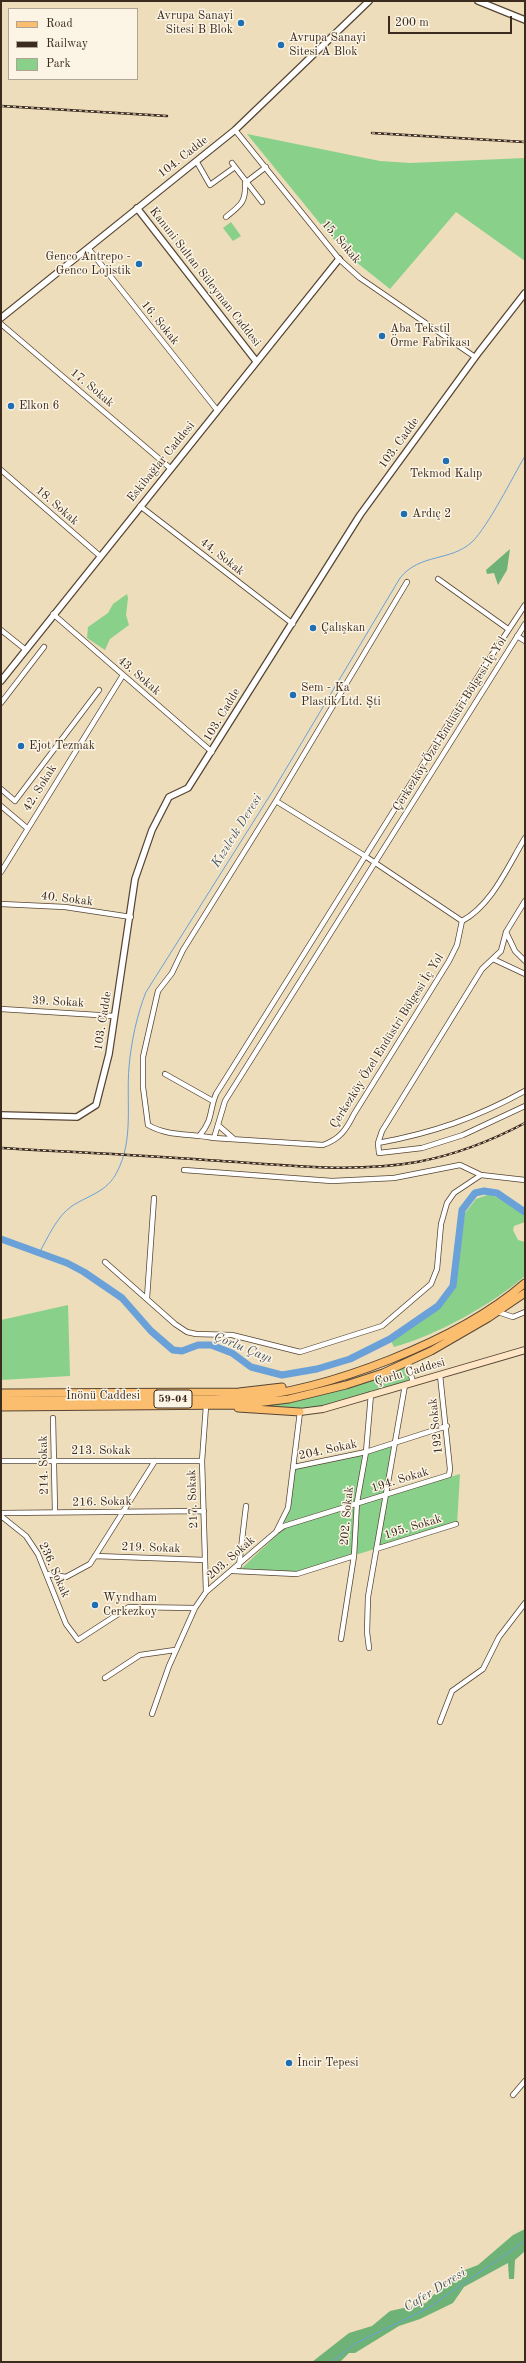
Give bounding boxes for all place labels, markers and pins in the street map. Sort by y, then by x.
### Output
place label: Avrupa Sanayi Sitesi B Blok [156,9,233,37]
marker: Avrupa Sanayi Sitesi B Blok [236,18,246,28]
place label: Avrupa Sanayi Sitesi A Blok [289,31,366,59]
marker: Avrupa Sanayi Sitesi A Blok [276,40,286,50]
place label: Genco Antrepo - Genco Lojistik [46,250,131,278]
marker: Genco Antrepo - Genco Lojistik [134,259,144,269]
place label: Aba Tekstil Örme Fabrikası [390,322,470,350]
marker: Aba Tekstil Örme Fabrikası [377,331,387,341]
place label: Elkon 6 [19,399,60,413]
marker: Elkon 6 [6,401,16,411]
marker: Tekmod Kalıp [441,456,451,466]
place label: Tekmod Kalıp [410,467,482,481]
place label: Ardıç 2 [412,507,451,521]
marker: Ardıç 2 [399,509,409,519]
place label: Çalışkan [321,621,365,635]
marker: Çalışkan [308,623,318,633]
place label: Sem - Ka Plastik Ltd. Şti [301,681,381,709]
marker: Sem - Ka Plastik Ltd. Şti [288,690,298,700]
place label: Ejot Tezmak [29,739,95,753]
marker: Ejot Tezmak [16,741,26,751]
place label: Wyndham Cerkezkoy [103,1591,157,1619]
marker: Wyndham Cerkezkoy [90,1600,100,1610]
place label: İncir Tepesi [297,2056,358,2070]
marker: İncir Tepesi [284,2058,294,2068]

